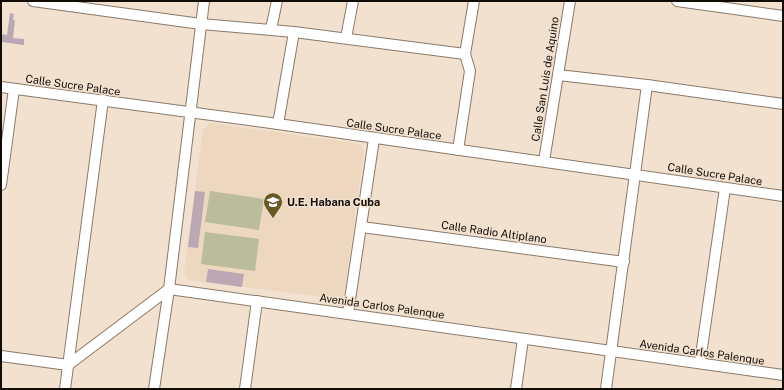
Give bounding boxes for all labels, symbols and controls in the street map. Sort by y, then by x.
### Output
street label: Calle San Luis de Aquino [529,16,561,142]
street label: Calle Sucre Palace [25,72,121,98]
street label: Calle Sucre Palace [346,116,442,142]
street label: Calle Sucre Palace [667,161,763,187]
school or university icon: U.E. Habana Cuba [262,191,284,219]
place label: U.E. Habana Cuba [287,196,380,208]
street label: Calle Radio Altiplano [440,219,548,245]
street label: Avenida Carlos Palenque [319,291,445,321]
street label: Avenida Carlos Palenque [639,337,765,367]

